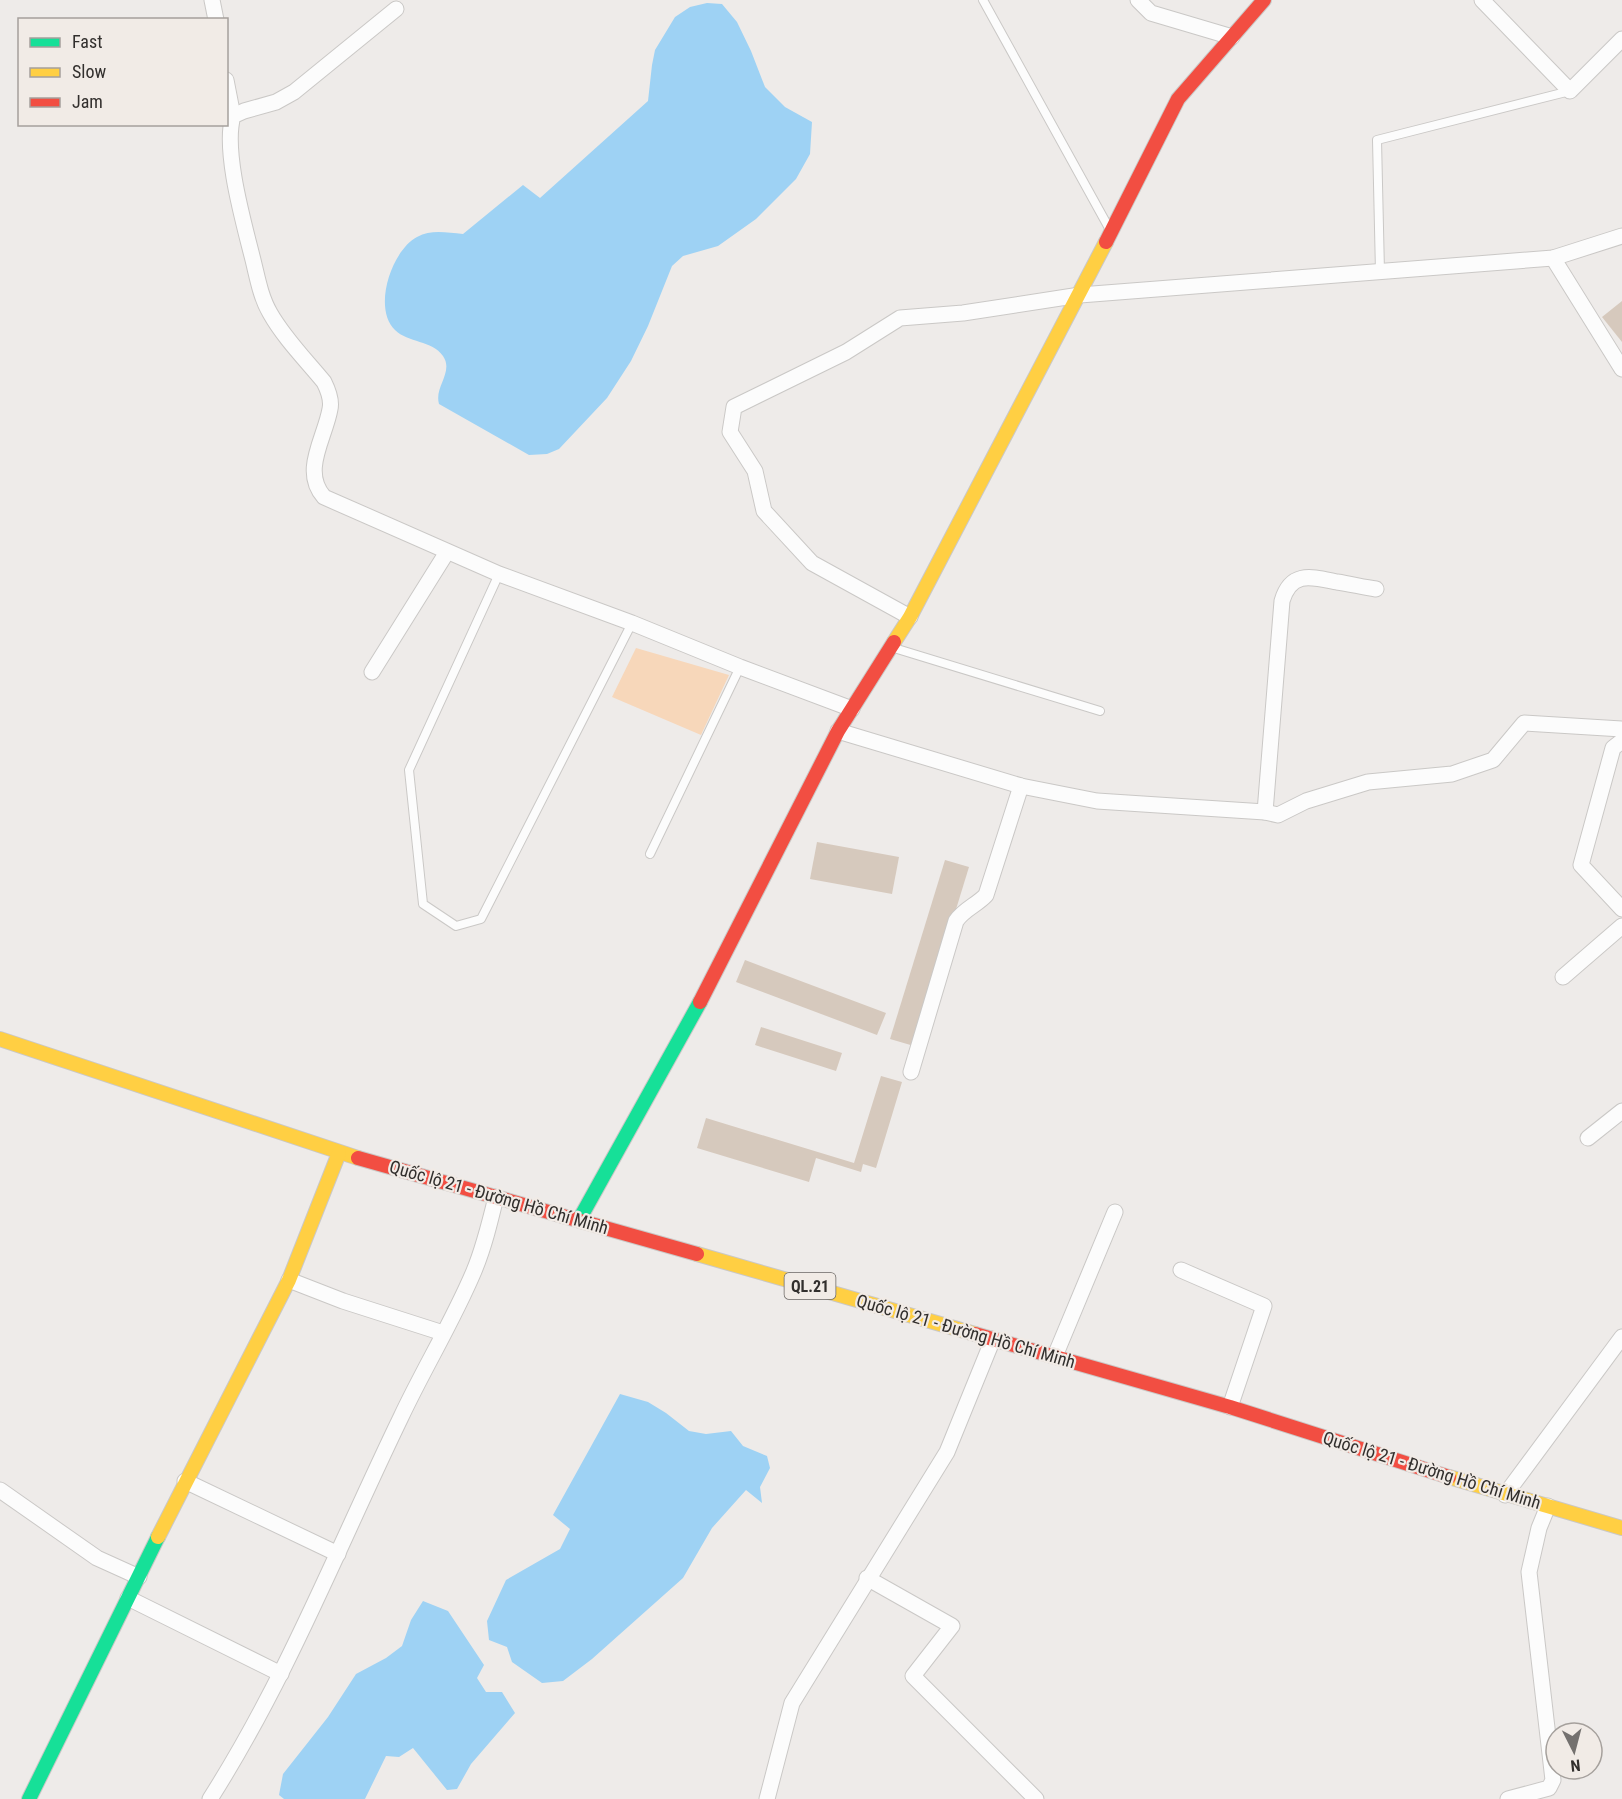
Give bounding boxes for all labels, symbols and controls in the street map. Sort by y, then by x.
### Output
legend [18,18,228,126]
text: Fast [72,31,103,52]
text: Slow [72,61,107,82]
text: Jam [72,91,103,112]
street label: Quốc lộ 21 - Đường Hồ Chí Minh [387,1156,611,1238]
road number: QL.21 [784,1273,836,1299]
street label: Quốc lộ 21 - Đường Hồ Chí Minh [854,1290,1078,1372]
street label: Quốc lộ 21 - Đường Hồ Chí Minh [1321,1427,1543,1513]
north arrow [1544,1721,1604,1781]
text: N [1570,1755,1581,1775]

